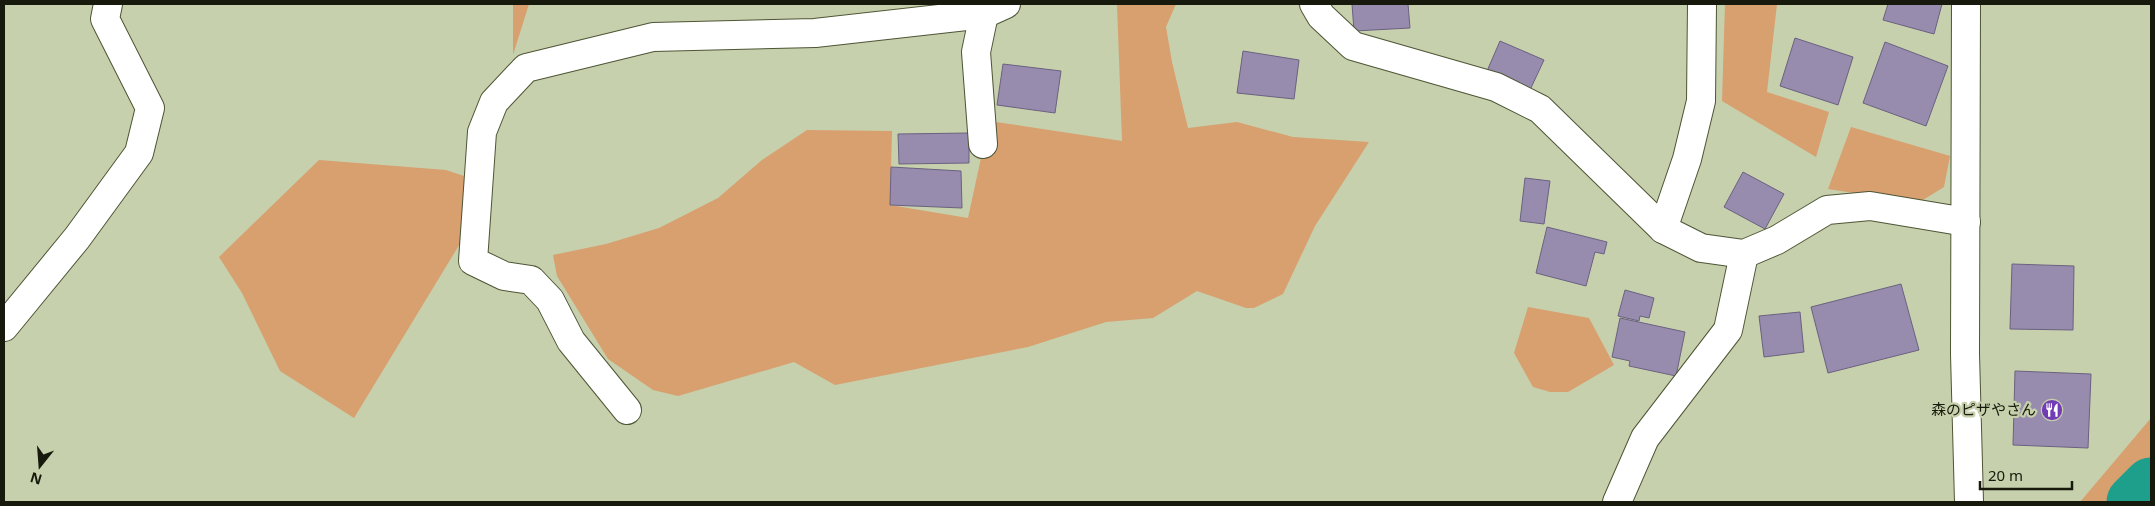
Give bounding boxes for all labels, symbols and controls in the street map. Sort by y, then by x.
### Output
restaurant icon: 森のピザやさん [2040,398,2064,422]
place label: 森のピザやさん [1931,399,2036,419]
north arrow [15,441,65,491]
scale bar [1980,458,2072,490]
text: 20 m [1988,465,2023,485]
text: N [28,468,44,490]

